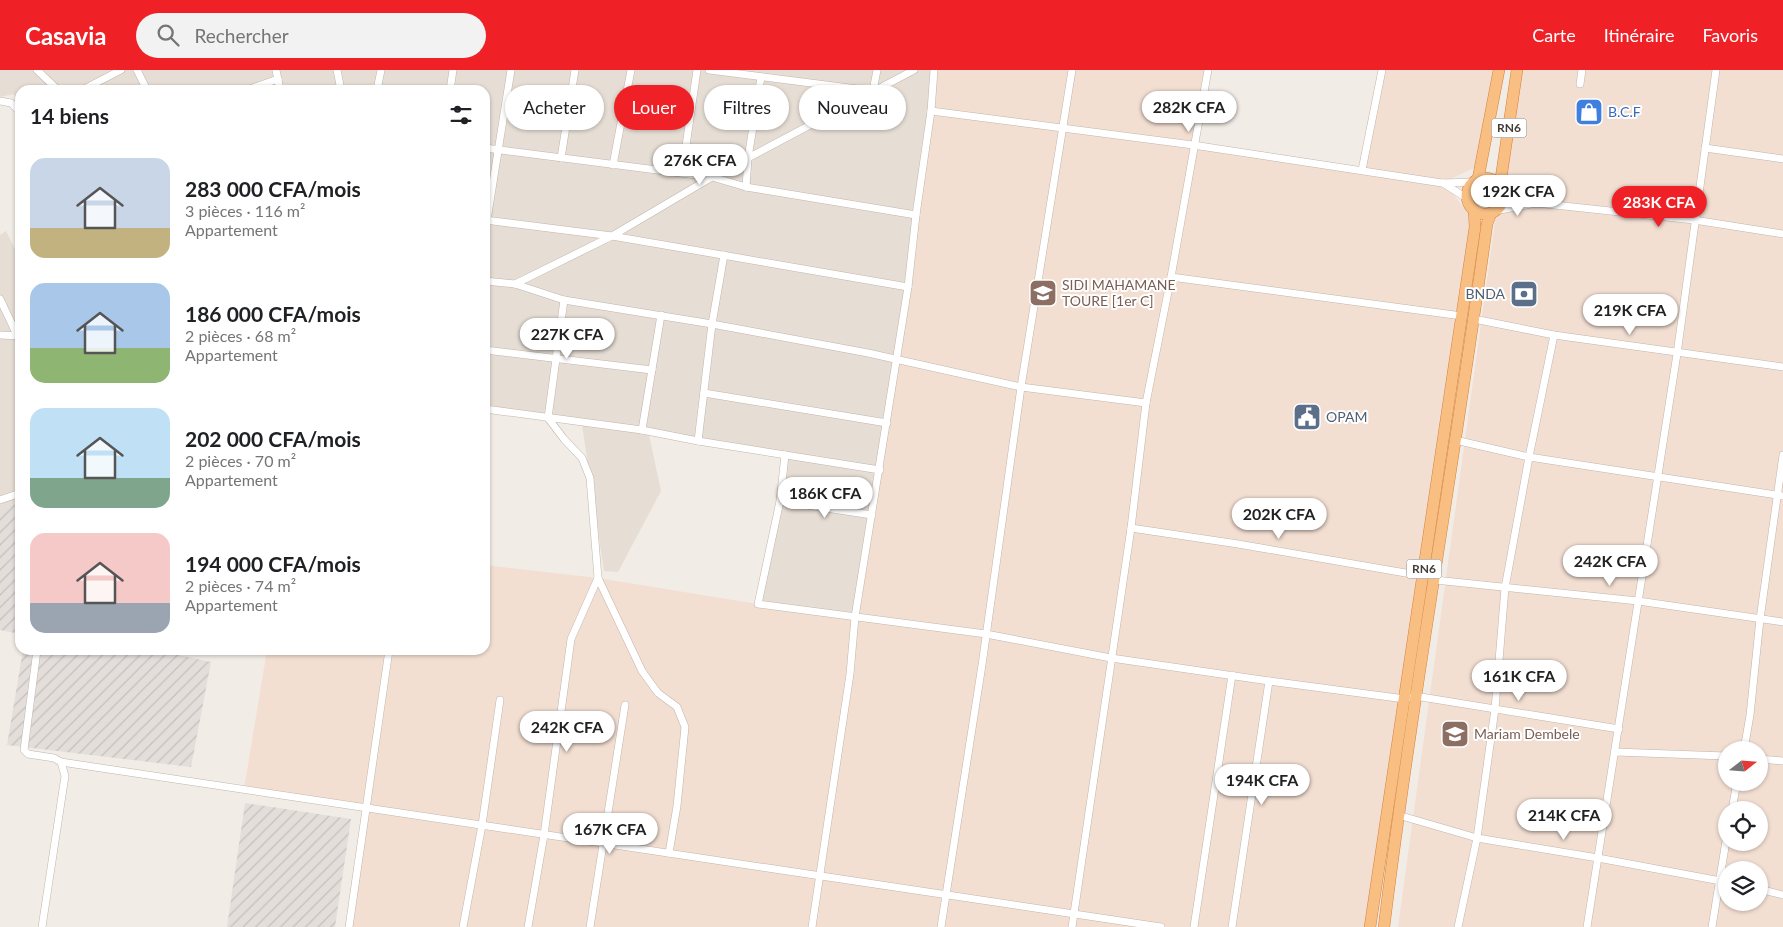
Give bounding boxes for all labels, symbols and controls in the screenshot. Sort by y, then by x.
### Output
search box [136,13,486,58]
text: Casavia [25,21,106,50]
icon: search [154,21,182,49]
text: Rechercher [194,24,289,47]
text: Carte [1532,24,1576,46]
text: Itinéraire [1604,24,1674,46]
text: Favoris [1702,24,1758,46]
chip: Acheter [505,85,604,130]
chip: Louer [614,85,694,130]
chip: Filtres [704,85,789,130]
chip: Nouveau [799,85,906,130]
pin: 282K CFA [1137,90,1241,133]
text: 282K CFA [1153,97,1225,116]
shop icon: B.C.F [1574,97,1604,127]
icon: filters [447,101,475,129]
text: 14 biens [30,103,109,128]
place label: B.C.F [1608,103,1641,120]
road number: RN6 [1492,118,1526,138]
pin: 276K CFA [648,144,752,186]
text: 276K CFA [664,150,736,169]
pin: 192K CFA [1466,174,1570,217]
text: 283 000 CFA/mois [185,176,361,201]
icon: home [70,178,130,238]
text: 192K CFA [1482,181,1554,200]
pin: 283K CFA [1607,186,1711,228]
text: 283K CFA [1623,192,1695,211]
text: 3 pièces · 116 m² [185,201,305,220]
text: Appartement [185,220,278,239]
place label: SIDI MAHAMANE TOURE [1er C] [1062,276,1176,309]
school or university icon: SIDI MAHAMANE TOURE [1er C] [1028,278,1058,308]
bank icon: BNDA [1509,279,1539,309]
place label: BNDA [1465,285,1506,302]
pin: 219K CFA [1578,294,1682,336]
text: 219K CFA [1594,300,1666,319]
text: 186 000 CFA/mois [185,301,361,326]
icon: home [70,303,130,363]
pin: 227K CFA [515,318,619,360]
text: 227K CFA [531,324,603,343]
text: 2 pièces · 68 m² [185,326,296,345]
text: Appartement [185,345,278,364]
public building icon: OPAM [1292,402,1322,432]
place label: OPAM [1326,408,1367,425]
text: 202 000 CFA/mois [185,426,361,451]
icon: home [70,428,130,488]
text: 2 pièces · 70 m² [185,451,296,470]
text: Appartement [185,470,278,489]
pin: 186K CFA [773,476,877,519]
text: 186K CFA [789,483,861,502]
pin: 202K CFA [1227,498,1331,540]
text: 202K CFA [1243,504,1315,523]
pin: 242K CFA [1558,544,1662,587]
text: 194 000 CFA/mois [185,551,361,576]
text: 242K CFA [1574,551,1646,570]
icon: home [70,553,130,613]
road number: RN6 [1406,559,1442,578]
text: 2 pièces · 74 m² [185,576,296,595]
text: Appartement [185,595,278,614]
pin: 161K CFA [1467,660,1571,702]
text: 161K CFA [1483,666,1555,685]
pin: 242K CFA [515,710,619,753]
text: 242K CFA [531,717,603,736]
school or university icon: Mariam Dembele [1440,719,1470,749]
place label: Mariam Dembele [1474,725,1580,742]
north arrow [1718,741,1768,791]
map controls [1718,741,1768,911]
pin: 194K CFA [1210,764,1314,806]
text: 194K CFA [1226,770,1298,789]
pin: 214K CFA [1512,798,1616,841]
button: locate [1718,801,1768,851]
text: 214K CFA [1528,805,1600,824]
pin: 167K CFA [558,812,662,855]
text: 167K CFA [574,819,646,838]
button: layers [1718,861,1768,911]

